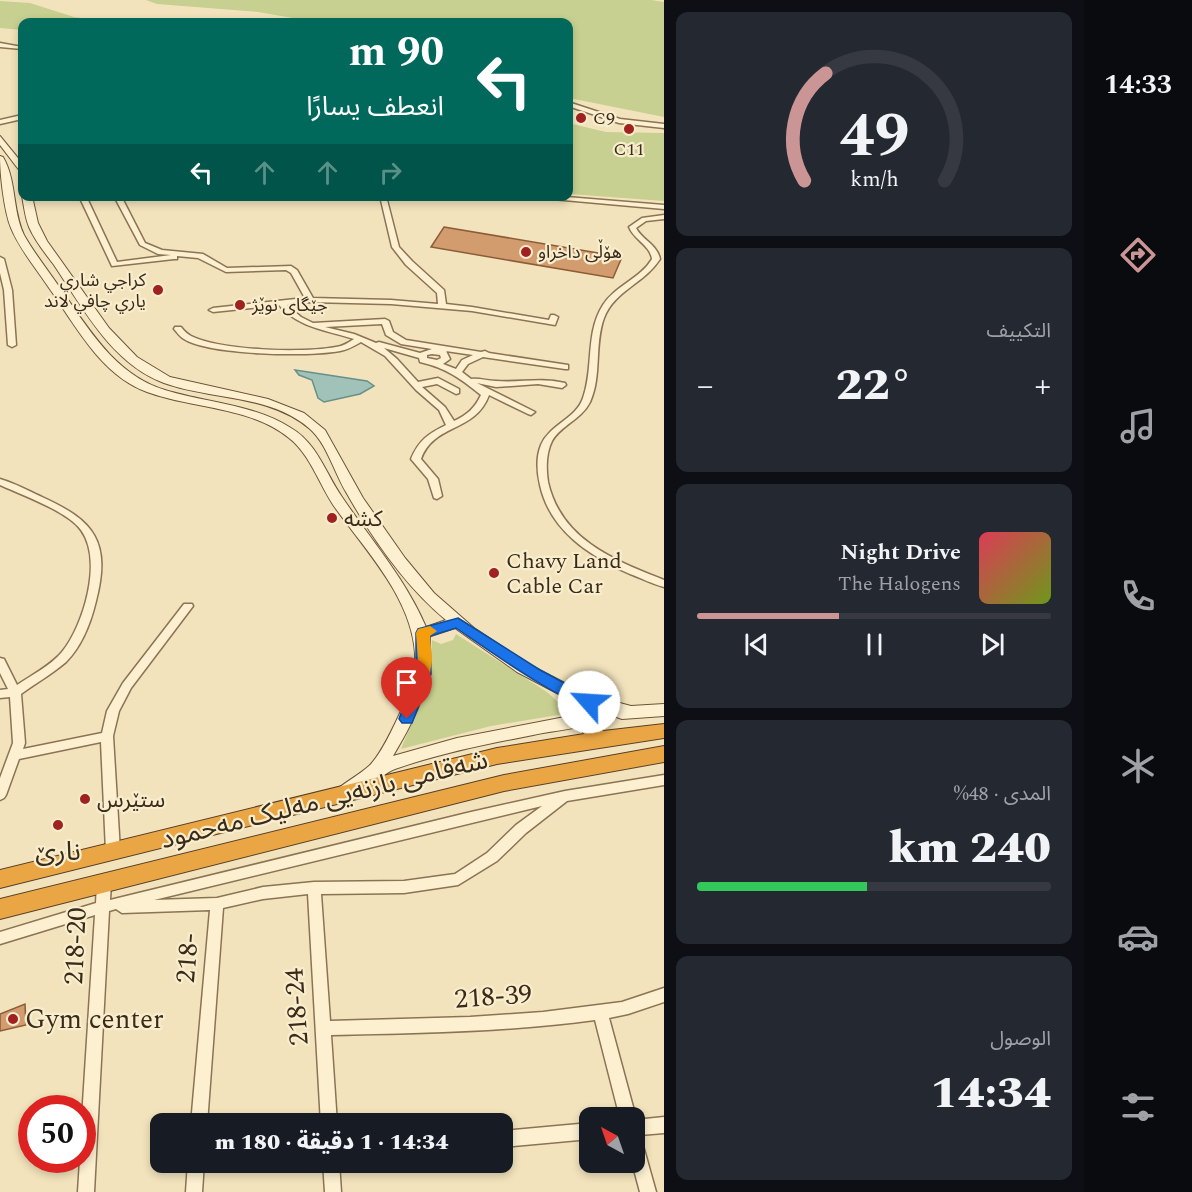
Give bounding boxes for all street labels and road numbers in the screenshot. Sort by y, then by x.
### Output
street label: شەقامی بازنەیی مەلیک مەحمود [156,739,492,861]
street label: 218-20 [53,906,99,986]
street label: 218- [165,931,211,985]
street label: 218-24 [273,966,321,1047]
street label: 218-39 [453,973,533,1021]

